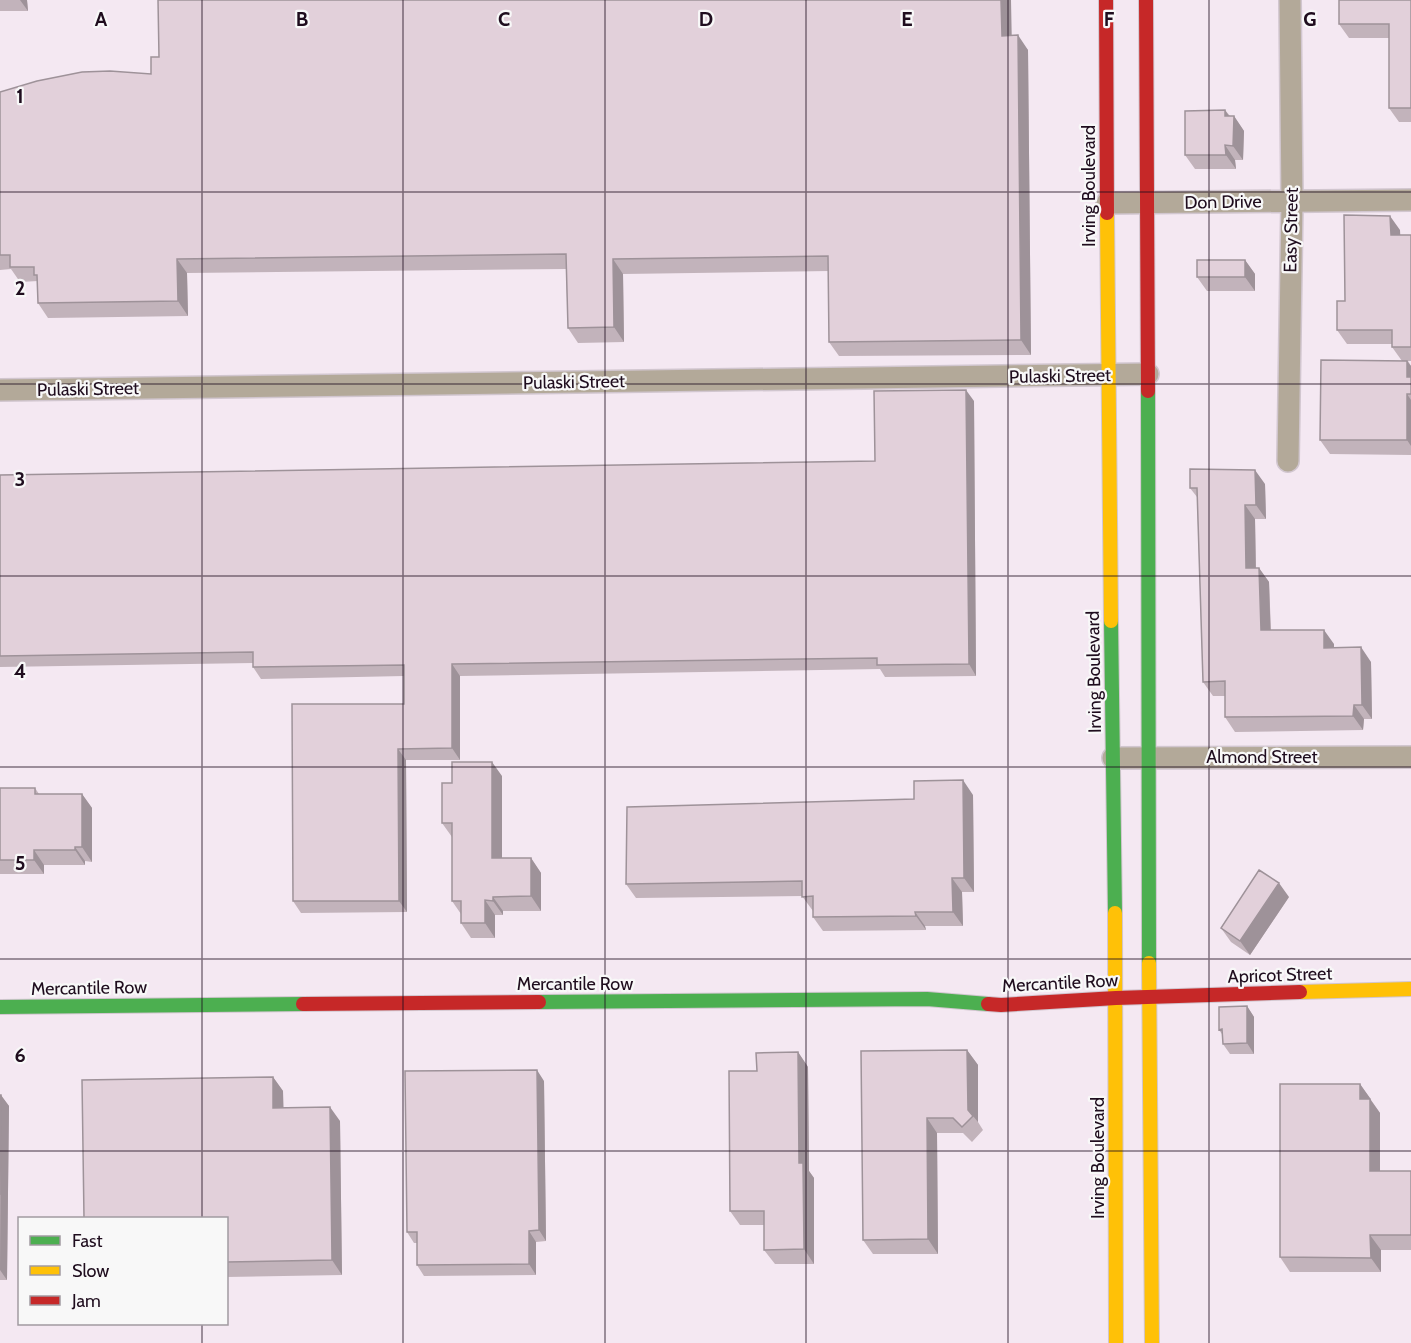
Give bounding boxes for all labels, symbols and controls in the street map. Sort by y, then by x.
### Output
text: A [95,7,108,31]
text: B [296,7,308,31]
text: C [498,7,510,31]
text: D [699,7,713,31]
text: E [901,7,913,31]
text: F [1104,7,1115,31]
text: G [1303,7,1317,31]
text: 1 [16,84,24,108]
street label: Irving Boulevard [1078,125,1100,247]
street label: Easy Street [1279,187,1303,273]
street label: Don Drive [1184,190,1262,214]
text: 2 [15,276,25,300]
street label: Pulaski Street [1009,364,1111,388]
street label: Pulaski Street [523,370,625,394]
street label: Pulaski Street [37,377,139,401]
text: 3 [15,467,25,491]
street label: Irving Boulevard [1082,611,1106,733]
text: 4 [14,659,26,683]
street label: Almond Street [1206,746,1318,768]
text: 5 [15,851,25,875]
street label: Apricot Street [1227,962,1333,988]
street label: Mercantile Row [1001,969,1119,997]
street label: Mercantile Row [517,973,633,995]
street label: Mercantile Row [31,976,147,1000]
text: 6 [14,1043,26,1067]
street label: Irving Boulevard [1087,1097,1109,1219]
legend [18,1217,228,1325]
text: Fast [72,1230,103,1252]
text: Slow [72,1260,109,1282]
text: Jam [71,1290,101,1312]

